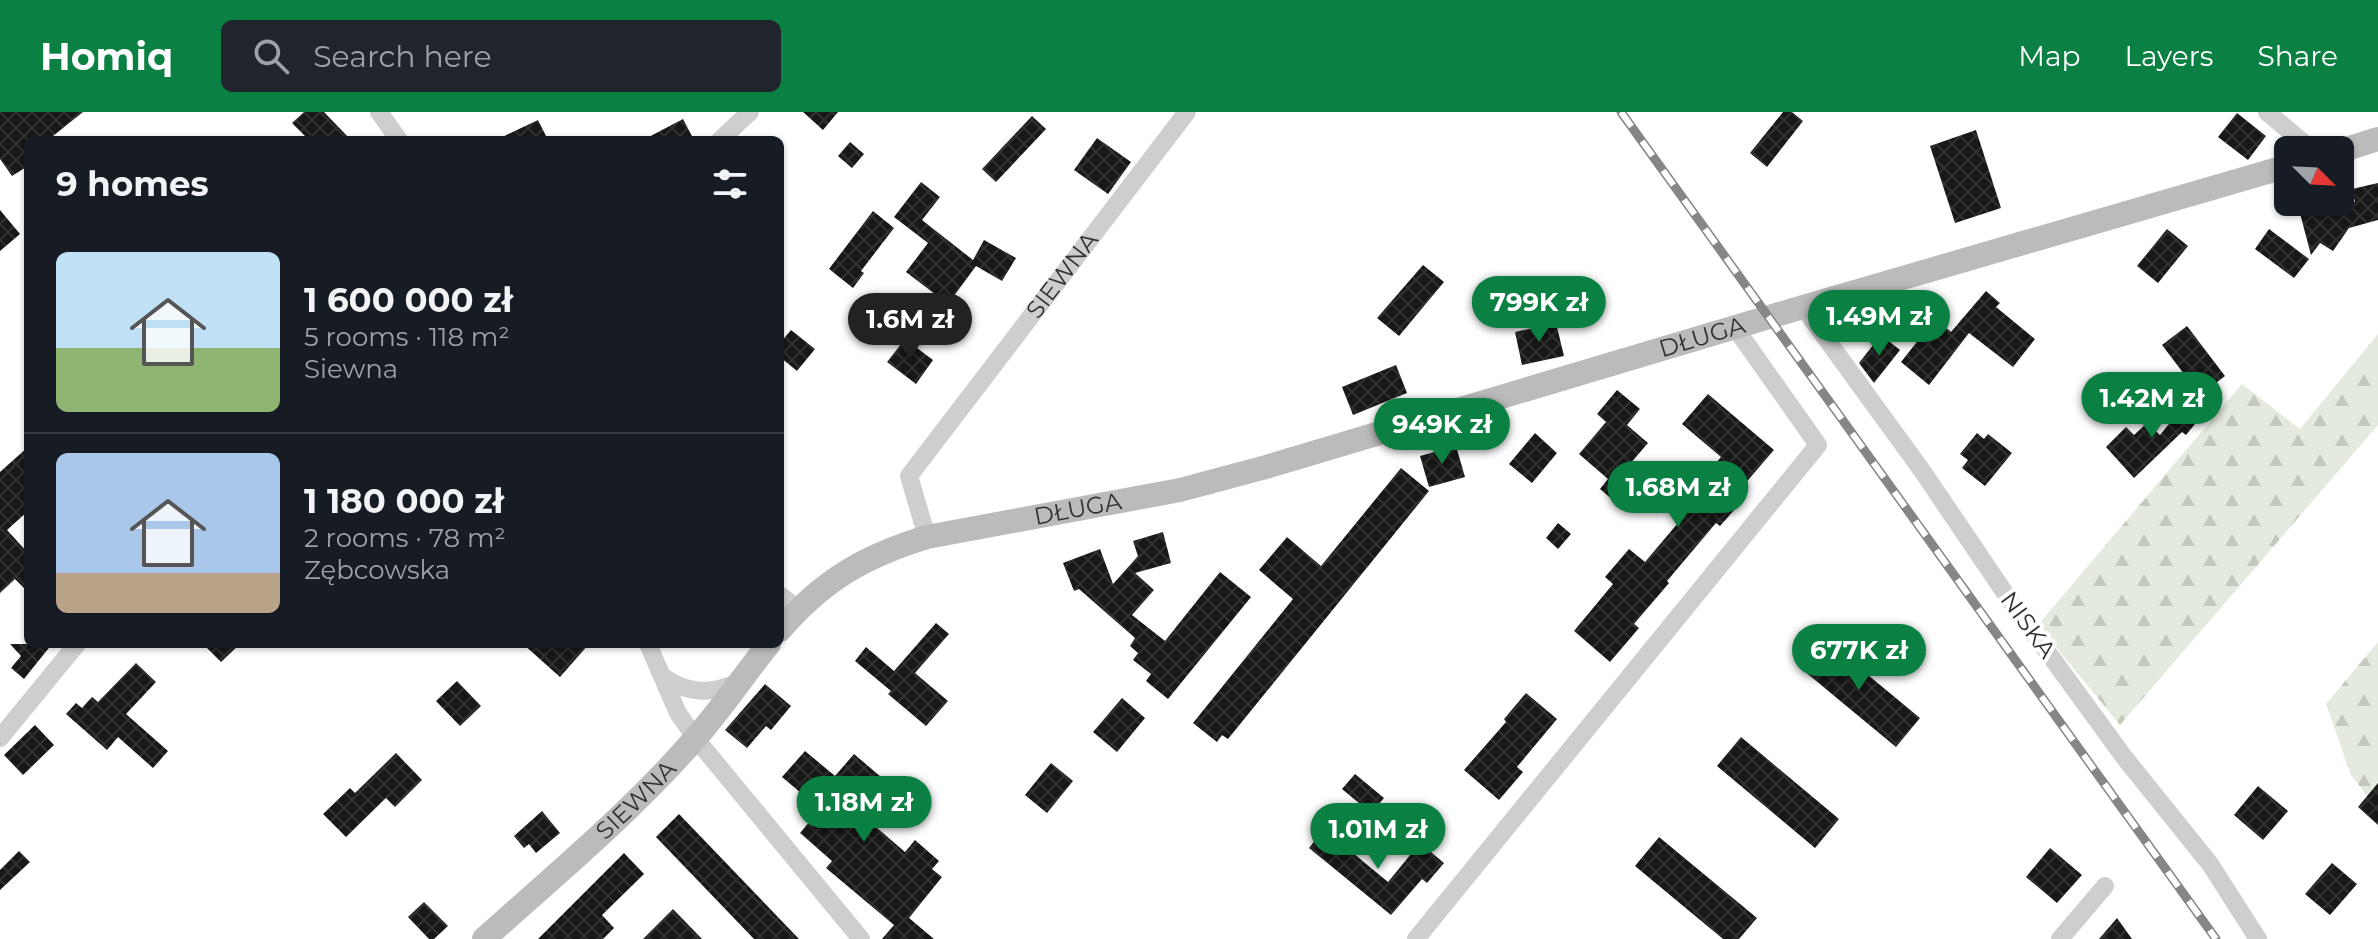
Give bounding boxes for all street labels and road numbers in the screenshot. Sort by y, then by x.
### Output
street label: SIEWNA [1020,226,1104,324]
street label: DŁUGA [1655,310,1749,363]
street label: DŁUGA [1031,486,1125,531]
street label: NISKA [1995,586,2063,664]
street label: SIEWNA [590,754,682,846]

